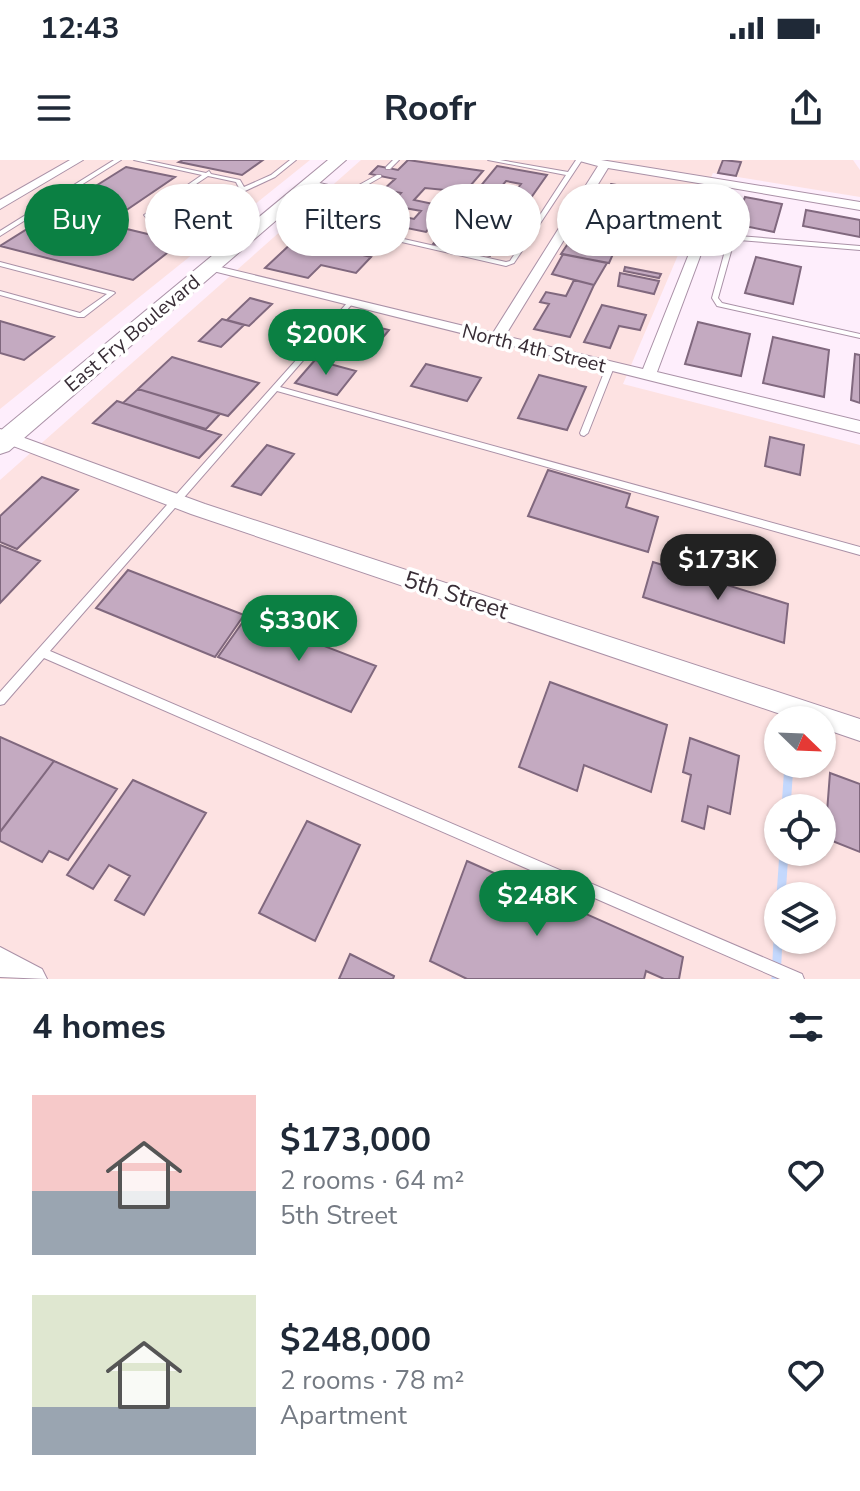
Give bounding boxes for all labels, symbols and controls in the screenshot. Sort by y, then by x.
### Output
text: 12:43 [40,8,119,49]
text: Roofr [384,84,476,133]
icon: menu [32,86,76,130]
icon: share [784,86,828,130]
chip: Buy [24,184,129,256]
chip: Rent [145,184,260,256]
chip: Filters [276,184,410,256]
chip: New [426,184,541,256]
chip: Apartment [557,184,750,256]
street label: East Fry Boulevard [59,269,206,398]
pin: $200K [270,309,382,377]
text: $200K [286,317,366,352]
street label: North 4th Street [459,318,610,380]
pin: $173K [662,534,774,602]
text: $173K [678,542,758,577]
street label: 5th Street [400,563,513,627]
pin: $330K [243,595,355,663]
text: $330K [259,603,339,638]
north arrow [764,706,836,778]
map controls [764,706,836,954]
button: locate [764,794,836,866]
pin: $248K [481,870,593,938]
text: $248K [497,878,577,913]
button: layers [764,882,836,954]
text: 4 homes [32,1004,166,1050]
icon: filters [784,1005,828,1049]
text: $173,000 [280,1117,431,1163]
icon: home [96,1127,192,1223]
icon: heart [784,1153,828,1197]
text: 2 rooms · 64 m² [280,1163,464,1198]
text: 5th Street [280,1198,397,1233]
text: $248,000 [280,1317,431,1363]
icon: home [96,1327,192,1423]
icon: heart [784,1353,828,1397]
text: 2 rooms · 78 m² [280,1363,464,1398]
text: Apartment [280,1398,407,1433]

